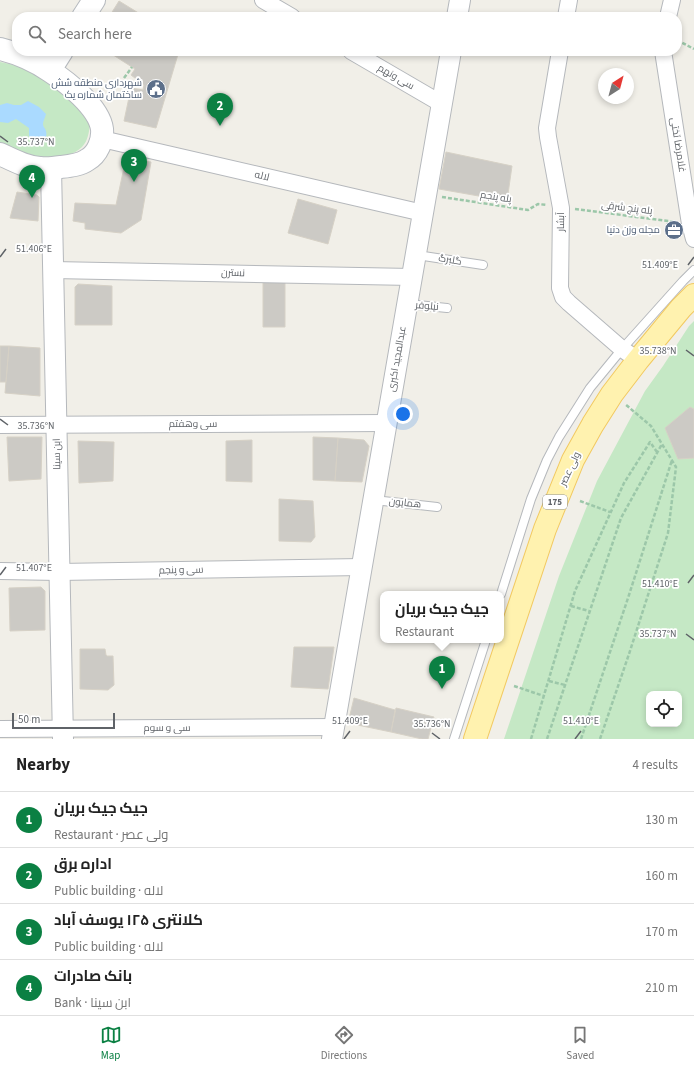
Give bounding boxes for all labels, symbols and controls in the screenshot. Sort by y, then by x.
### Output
search box [12,12,682,56]
icon: search [26,23,48,45]
text: Search here [58,24,132,45]
street label: سی ونهم [375,61,417,93]
north arrow [598,68,634,104]
place label: شهرداری منطقه شش ساختمان شماره یک [51,76,142,102]
public building icon: شهرداری منطقه شش ساختمان شماره یک [145,78,167,100]
pin: 2 [207,93,233,126]
street label: غلامرضا تختی [667,116,689,174]
text: 35.737°N [17,135,55,149]
pin: 3 [121,149,147,182]
pin: 4 [19,165,45,198]
street label: لاله [253,167,271,185]
street label: پله پنجم [479,188,513,206]
street label: پله پنج شرقی [601,198,654,218]
street label: آبشار [554,212,568,233]
office icon: مجله وزن دنیا [663,219,685,241]
place label: مجله وزن دنیا [607,223,660,237]
text: 51.406°E [16,242,52,256]
street label: گلبرگ [437,251,463,269]
text: 51.409°E [642,258,678,272]
street label: نسترن [221,266,245,280]
street label: نیلوفر [414,298,439,314]
street label: عبدالمجید اکبری [384,325,410,393]
text: 35.738°N [639,344,677,358]
your location [393,404,413,424]
street label: سی وهفتم [169,417,217,431]
text: 35.736°N [17,419,55,433]
street label: ابن سینا [50,438,64,470]
street label: ولی عصر [556,450,584,489]
street label: همایون [388,494,422,512]
road number: 175 [543,495,567,509]
text: 51.407°E [16,561,52,575]
street label: سی و پنجم [158,563,204,577]
text: 51.410°E [642,577,678,591]
popup [380,591,504,643]
text: جیک جیک بریان [395,599,489,620]
text: Restaurant [395,623,454,641]
text: 35.737°N [639,627,677,641]
pin: 1 [429,656,455,689]
map controls [646,691,682,727]
button: locate [646,691,682,727]
scale bar [12,711,115,730]
text: 50 m [18,712,40,727]
text: 51.409°E [332,714,368,728]
text: 51.410°E [563,714,599,728]
text: 35.736°N [413,717,451,731]
street label: سی و سوم [144,721,190,735]
text: Nearby [16,753,70,777]
text: 4 results [633,756,678,774]
text: جیک جیک بریان [54,798,148,819]
text: 1 [26,811,32,829]
text: 130 m [645,811,678,829]
text: Restaurant · ولی عصر [54,826,168,844]
text: اداره برق [54,854,112,875]
text: 2 [26,867,32,885]
text: 160 m [645,867,678,885]
text: Public building · لاله [54,882,163,900]
text: کلانتری ۱۲۵ یوسف آباد [54,910,203,931]
text: 3 [26,923,32,941]
text: 170 m [645,923,678,941]
text: Public building · لاله [54,938,163,956]
text: بانک صادرات [54,966,132,987]
text: 4 [26,979,32,997]
text: 210 m [645,979,678,997]
text: Bank · ابن سینا [54,994,131,1012]
tab: Map [100,1024,122,1063]
tab: Directions [321,1024,367,1063]
tab: Saved [566,1024,594,1063]

